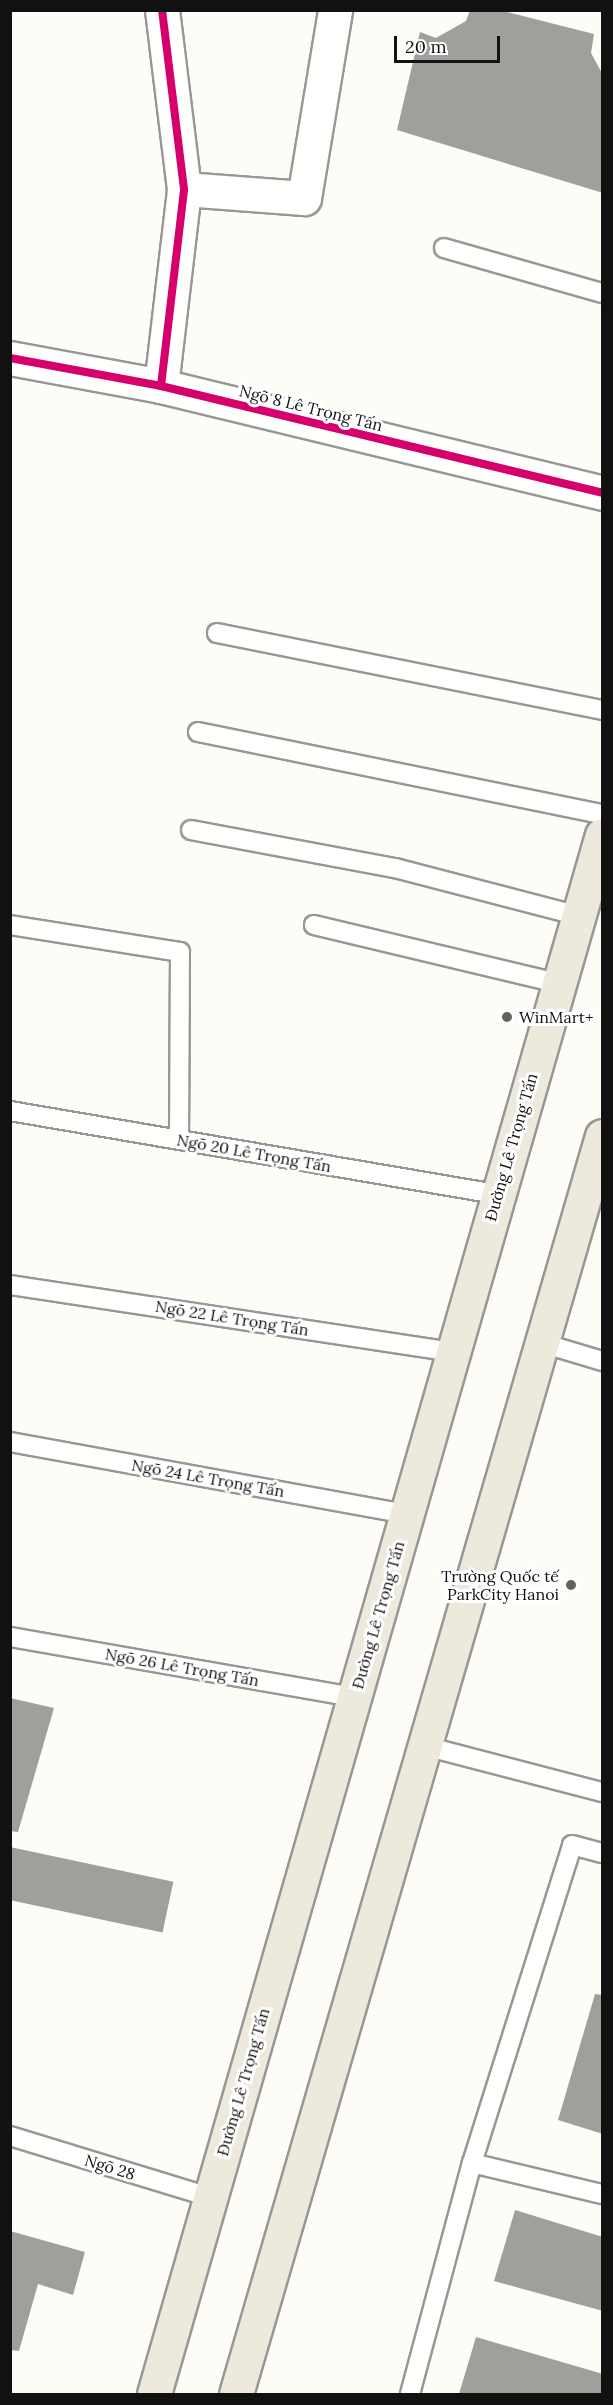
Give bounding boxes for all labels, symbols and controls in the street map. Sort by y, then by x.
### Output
scale bar [397,24,504,62]
text: 20 m [405,35,447,58]
street label: Ngõ 8 Lê Trọng Tấn [237,381,385,435]
place label: WinMart+ [519,1007,594,1027]
marker: WinMart+ [500,1010,514,1024]
street label: Đường Lê Trọng Tấn [481,1071,541,1223]
street label: Ngõ 20 Lê Trọng Tấn [175,1130,333,1176]
street label: Ngõ 22 Lê Trọng Tấn [154,1296,310,1340]
street label: Ngõ 24 Lê Trọng Tấn [130,1455,286,1501]
street label: Đường Lê Trọng Tấn [348,1539,408,1691]
place label: Trường Quốc tế ParkCity Hanoi [441,1566,559,1604]
marker: Trường Quốc tế ParkCity Hanoi [564,1578,578,1592]
street label: Ngõ 26 Lê Trọng Tấn [104,1644,260,1690]
street label: Đường Lê Trọng Tấn [213,2006,273,2158]
street label: Ngõ 28 [82,2150,138,2184]

